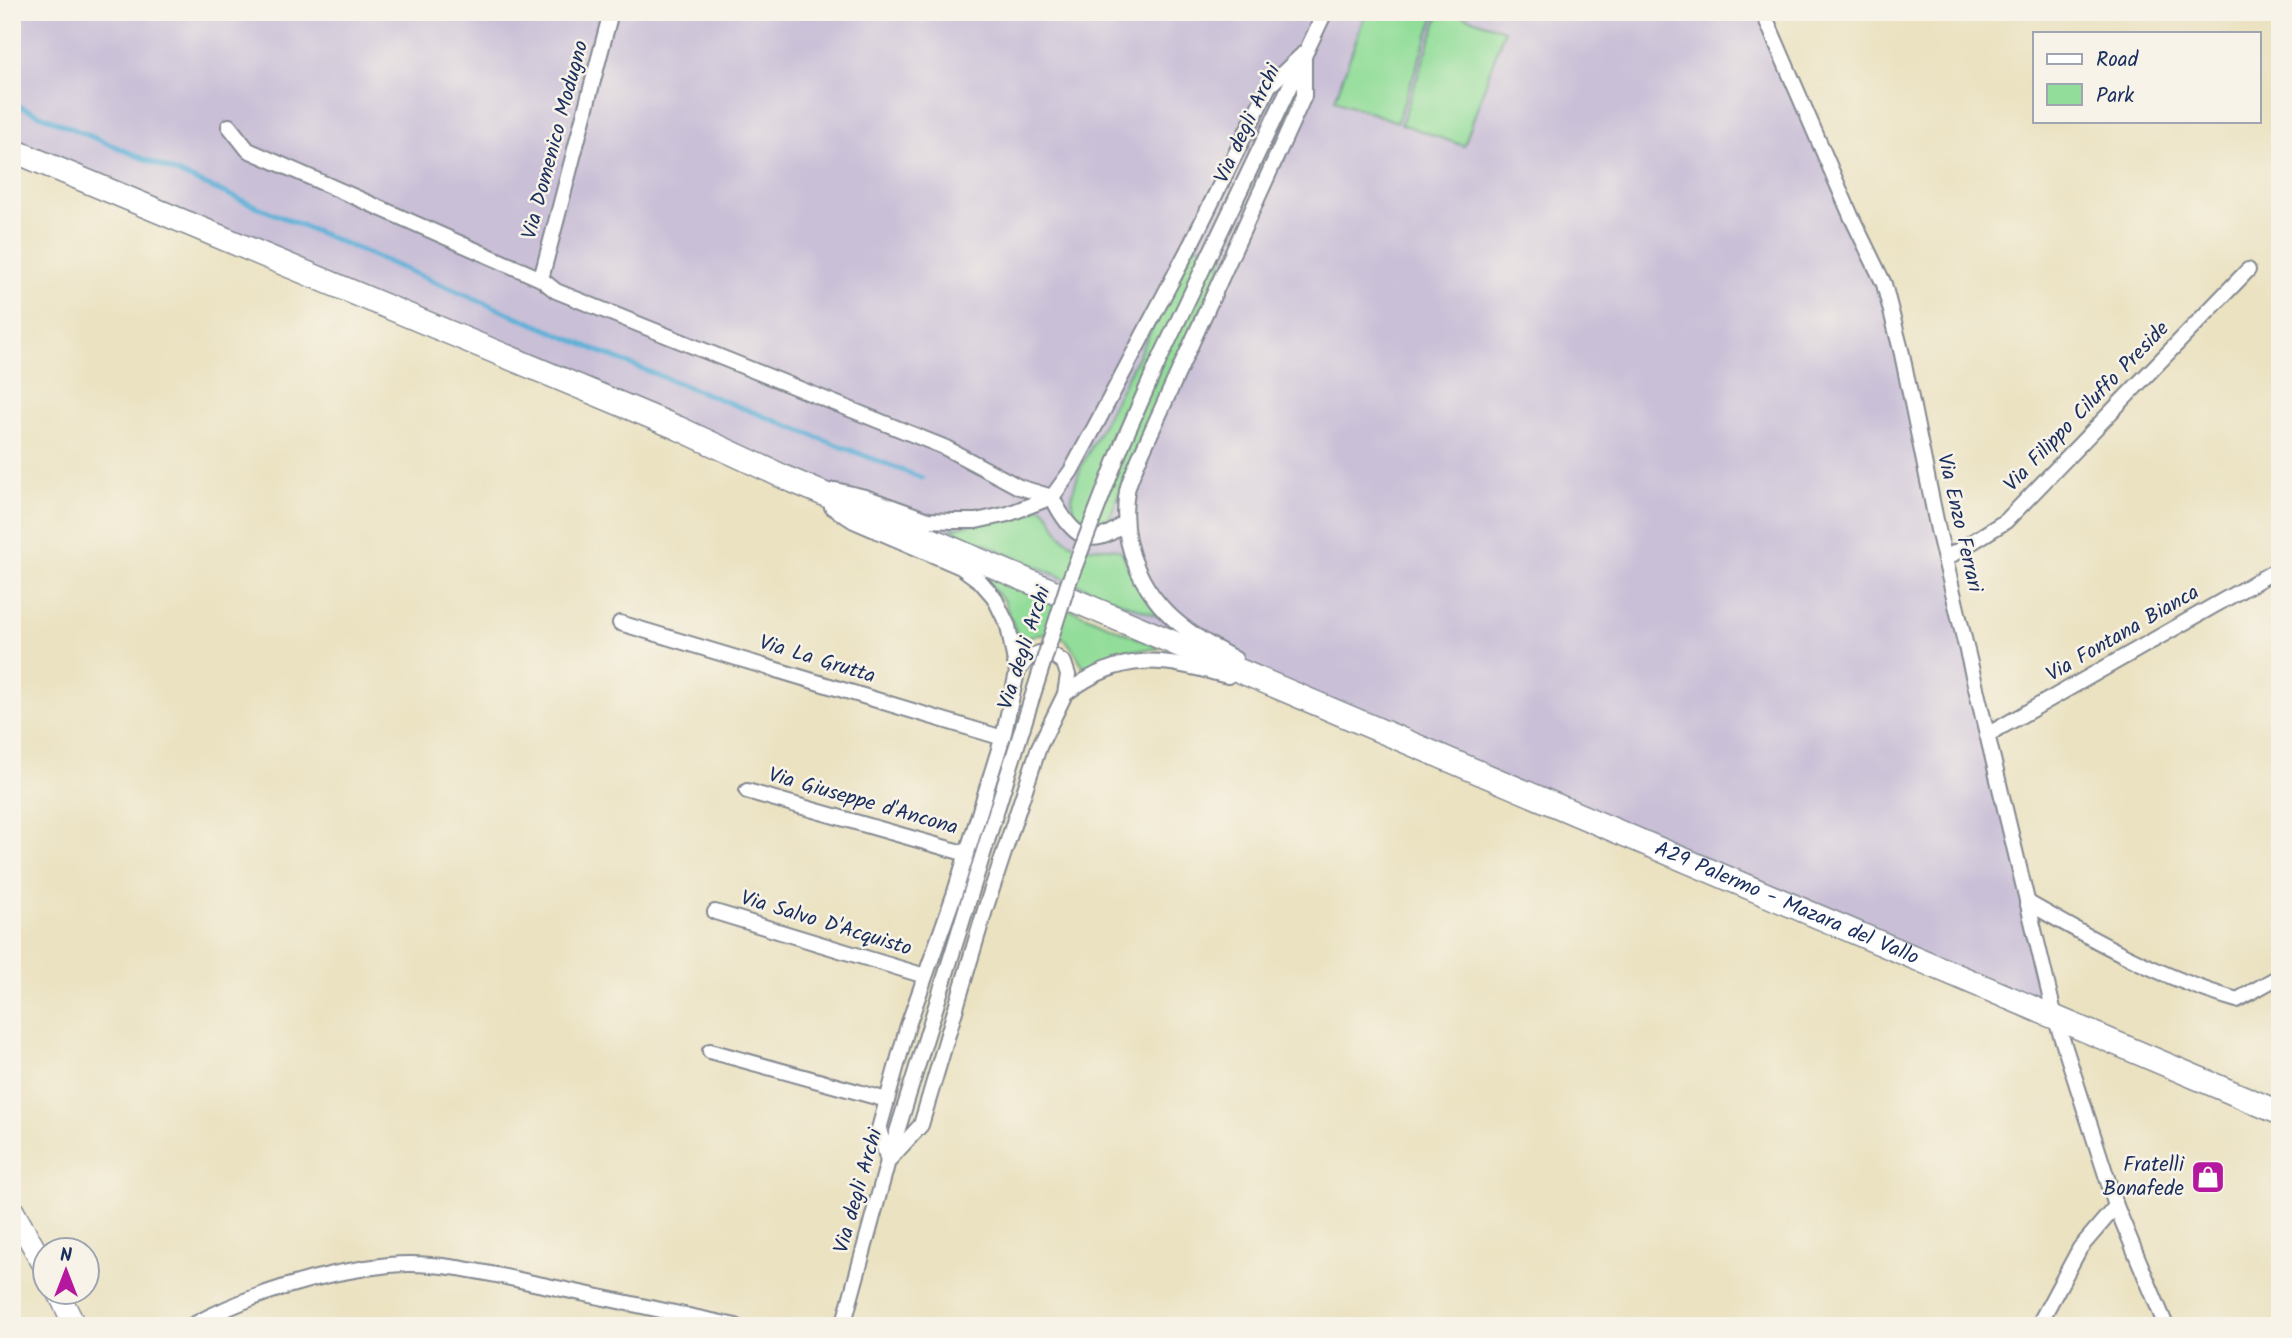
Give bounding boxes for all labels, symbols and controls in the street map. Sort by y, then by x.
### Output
legend [2033,32,2260,122]
street label: Via Domenico Modugno [514,37,598,243]
text: Road [2096,44,2139,77]
street label: Via degli Archi [1206,58,1290,189]
text: Park [2096,80,2134,113]
street label: Via Filippo Ciluffo Preside [1996,314,2178,500]
street label: Via Enzo Ferrari [1927,450,1991,596]
street label: Via Fontana Bianca [2040,577,2206,691]
street label: Via degli Archi [989,581,1061,714]
street label: Via La Grutta [755,627,879,693]
street label: Via Giuseppe d'Ancona [764,759,962,845]
street label: A29 Palermo - Mazara del Vallo [1649,833,1924,974]
street label: Via Salvo D'Acquisto [736,882,916,966]
street label: Via degli Archi [825,1124,893,1257]
place label: Fratelli Bonafede [2103,1149,2185,1206]
shop icon: Fratelli Bonafede [2189,1158,2227,1196]
north arrow [32,1236,102,1306]
text: N [60,1241,72,1271]

